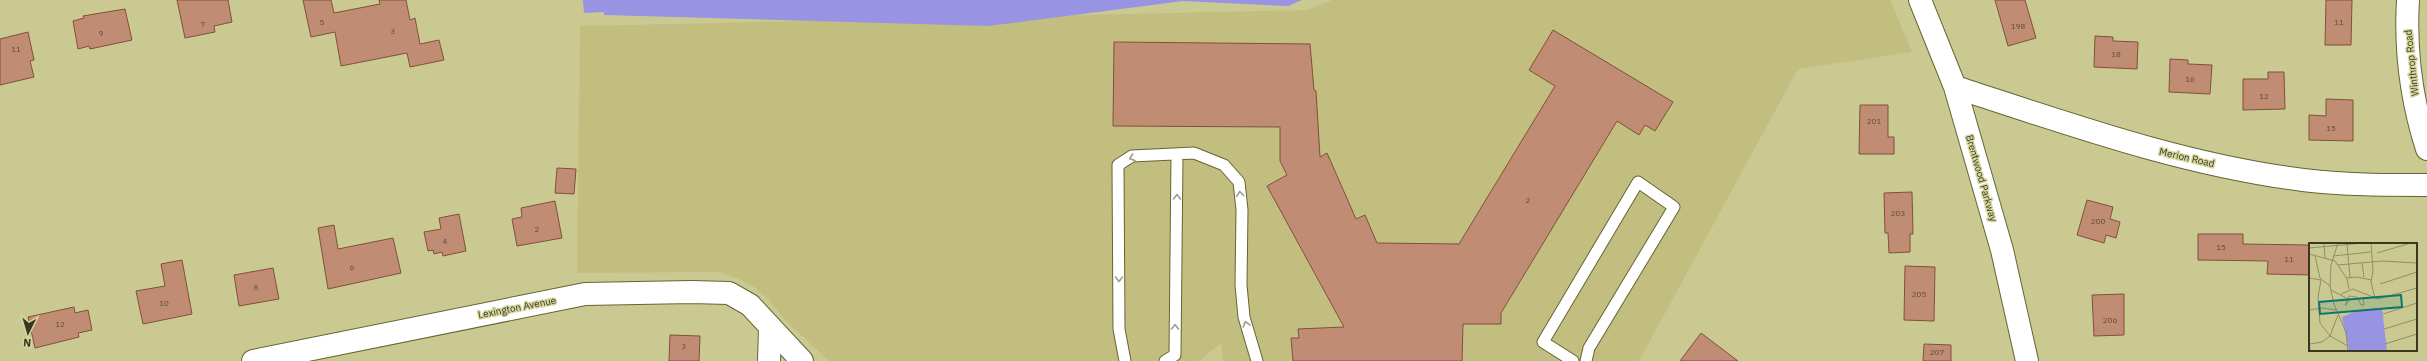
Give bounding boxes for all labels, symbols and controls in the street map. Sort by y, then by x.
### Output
house number: 5 [320,17,325,27]
house number: 11 [2334,17,2344,27]
house number: 7 [201,19,206,29]
house number: 198 [2011,21,2025,31]
house number: 3 [391,26,396,36]
house number: 9 [99,28,104,38]
street label: Winthrop Road [2402,29,2421,97]
house number: 11 [11,44,21,54]
house number: 18 [2111,49,2121,59]
house number: 16 [2185,74,2195,84]
house number: 12 [2259,91,2269,101]
house number: 201 [1867,116,1881,126]
house number: 15 [2326,123,2336,133]
street label: Brentwood Parkway [1963,133,2000,223]
street label: Merion Road [2158,145,2216,170]
one-way arrow [1128,154,1135,162]
one-way arrow [1236,191,1245,197]
one-way arrow [1173,194,1181,200]
house number: 2 [1526,195,1531,205]
house number: 203 [1891,208,1905,218]
house number: 200 [2091,216,2105,226]
house number: 2 [535,224,540,234]
house number: 4 [443,236,448,246]
house number: 15 [2216,242,2226,252]
inset map [2309,243,2417,351]
house number: 11 [2284,254,2294,264]
house number: 6 [350,262,355,272]
one-way arrow [1115,276,1123,282]
house number: 8 [254,282,259,292]
house number: 205 [1912,289,1926,299]
street label: Lexington Avenue [477,293,558,321]
house number: 10 [159,298,169,308]
north arrow [8,313,48,353]
house number: 206 [2103,315,2117,325]
house number: 12 [55,319,65,329]
one-way arrow [1242,320,1251,327]
one-way arrow [1171,324,1179,330]
text: N [23,336,32,350]
house number: 3 [682,341,687,351]
house number: 207 [1930,347,1944,357]

